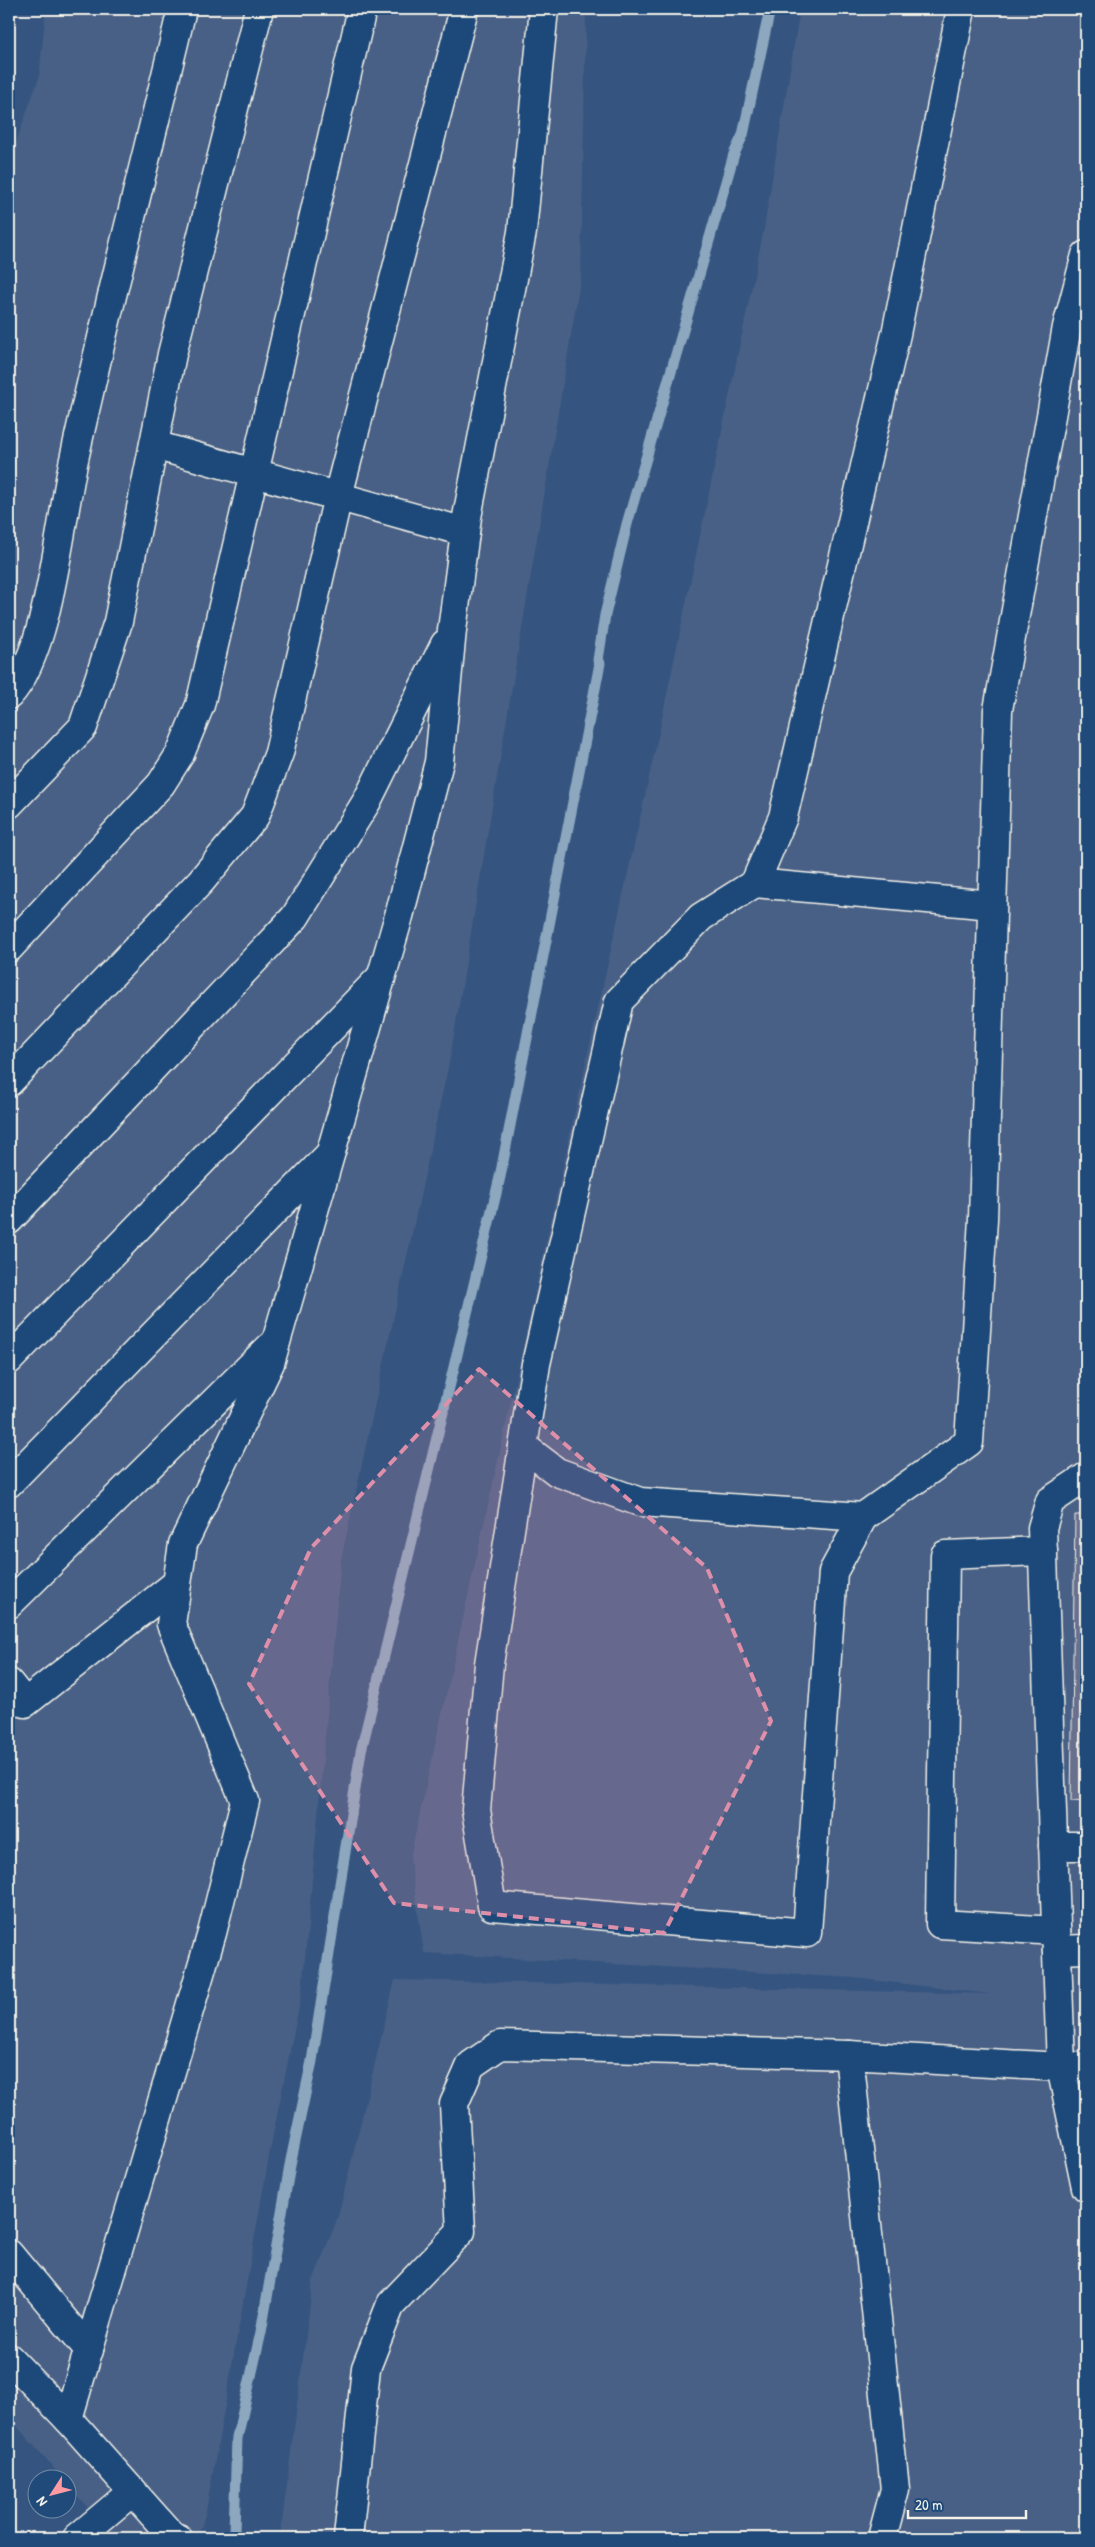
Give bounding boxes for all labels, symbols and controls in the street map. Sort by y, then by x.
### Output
north arrow [28,2470,78,2520]
scale bar [908,2487,1025,2519]
text: N [31,2493,51,2511]
text: 20 m [915,2494,942,2515]

